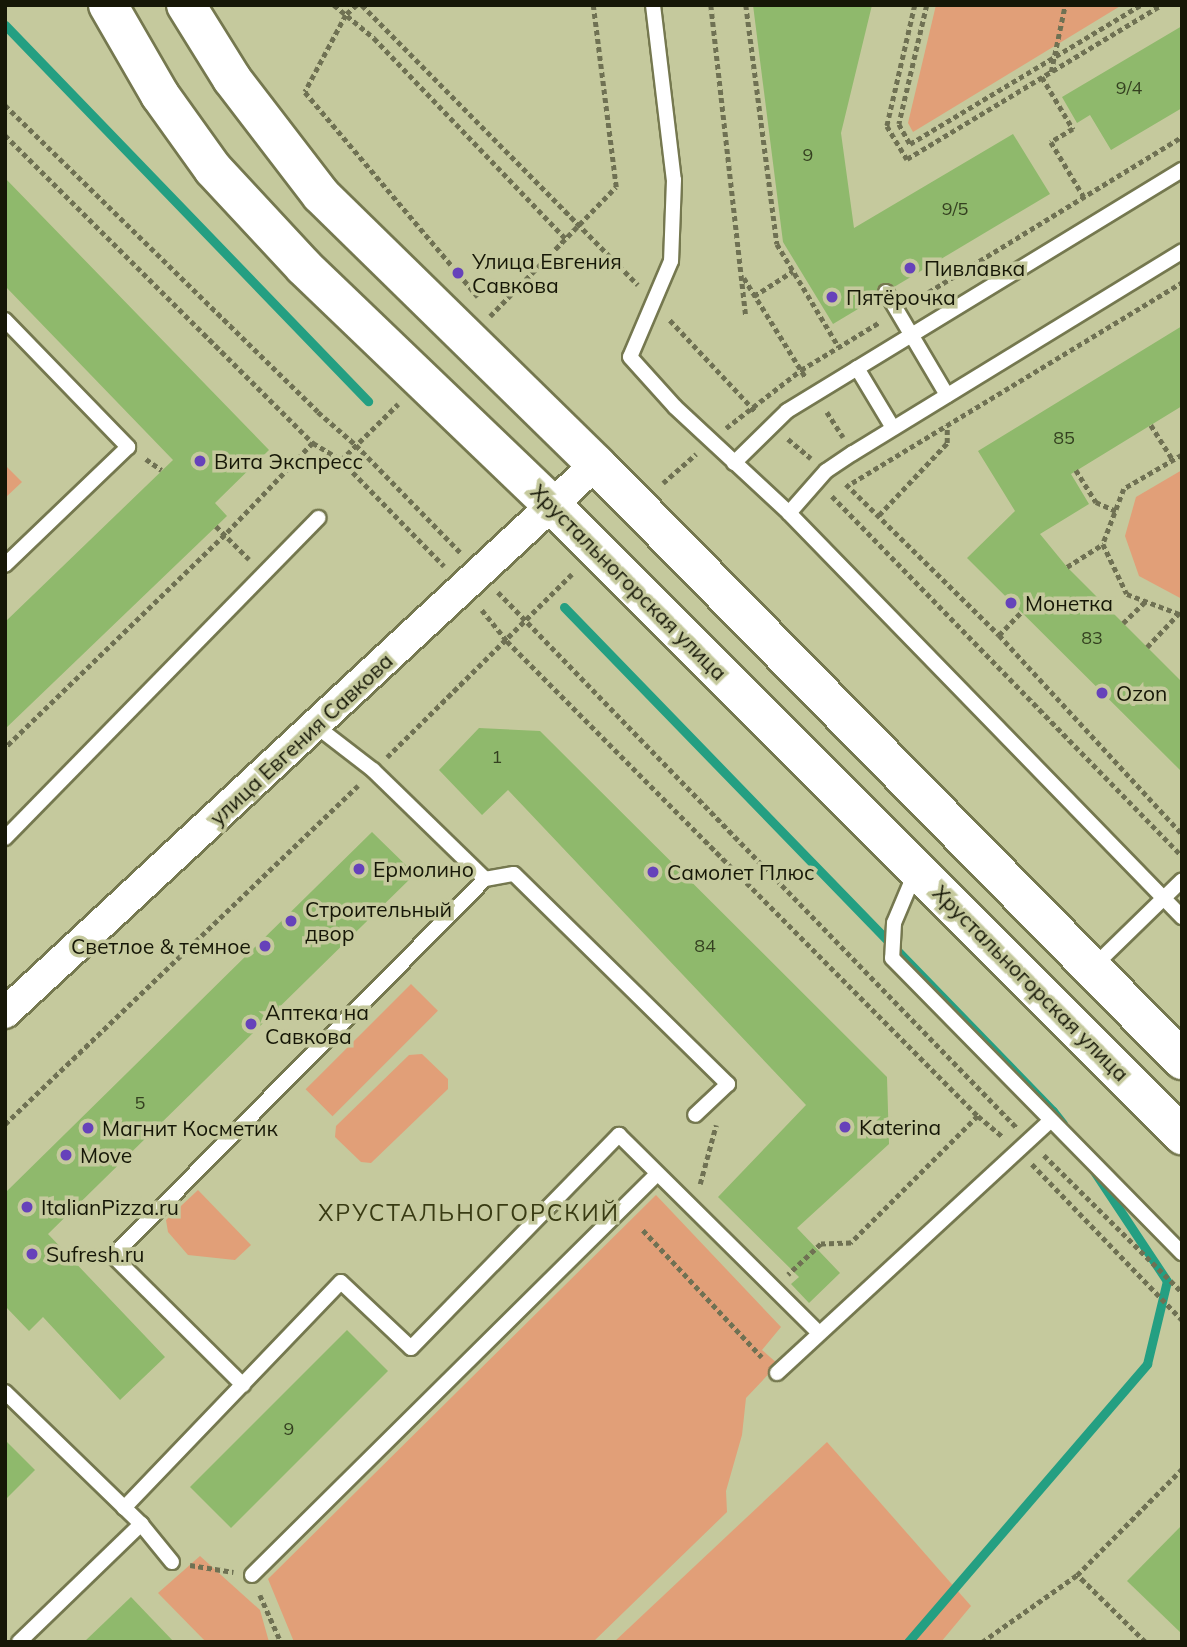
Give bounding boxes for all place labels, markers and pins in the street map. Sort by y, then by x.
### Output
place label: Улица Евгения Савкова [472,248,622,298]
place label: Пивлавка [924,255,1025,281]
marker: Пивлавка [902,260,918,276]
marker: Улица Евгения Савкова [450,265,466,281]
place label: Пятёрочка [846,284,956,310]
marker: Пятёрочка [824,289,840,305]
place label: Вита Экспресс [214,448,363,474]
marker: Вита Экспресс [192,453,208,469]
place label: Монетка [1025,590,1113,616]
marker: Монетка [1003,595,1019,611]
place label: Ozon [1116,680,1167,706]
marker: Ozon [1094,685,1110,701]
place label: Ермолино [373,856,474,882]
place label: Самолет Плюс [667,859,815,885]
marker: Ермолино [351,861,367,877]
marker: Самолет Плюс [645,864,661,880]
place label: Строительный двор [305,896,452,946]
marker: Строительный двор [283,913,299,929]
place label: Светлое & темное [71,933,251,959]
marker: Светлое & темное [257,938,273,954]
place label: Аптека на Савкова [265,999,369,1049]
marker: Аптека на Савкова [243,1016,259,1032]
place label: Katerina [859,1114,941,1140]
place label: Магнит Косметик [102,1115,278,1141]
marker: Katerina [837,1119,853,1135]
marker: Магнит Косметик [80,1120,96,1136]
place label: Move [80,1142,132,1168]
marker: Move [58,1147,74,1163]
place label: ItalianPizza.ru [41,1194,179,1220]
marker: ItalianPizza.ru [19,1199,35,1215]
place label: Sufresh.ru [46,1241,144,1267]
marker: Sufresh.ru [24,1246,40,1262]

